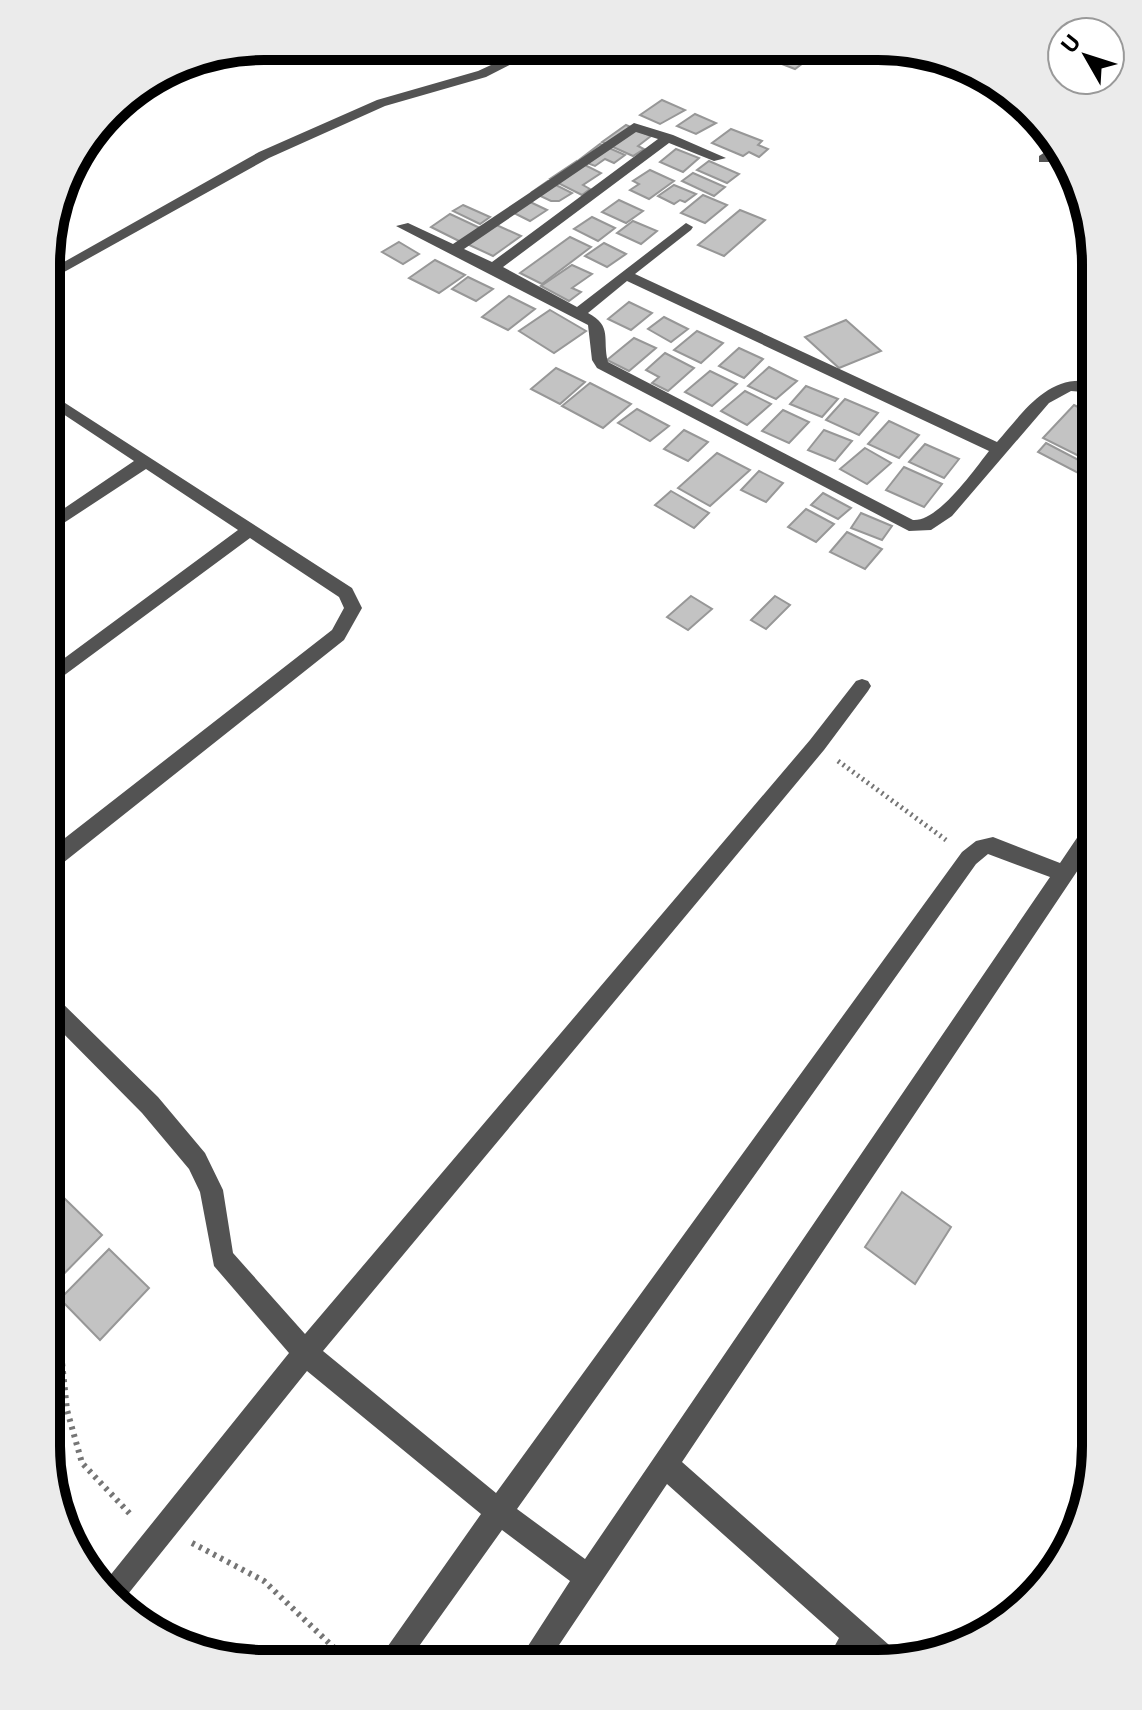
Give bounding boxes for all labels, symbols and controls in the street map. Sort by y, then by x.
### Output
north arrow [1046,16,1126,96]
text: U [1053,27,1087,59]

